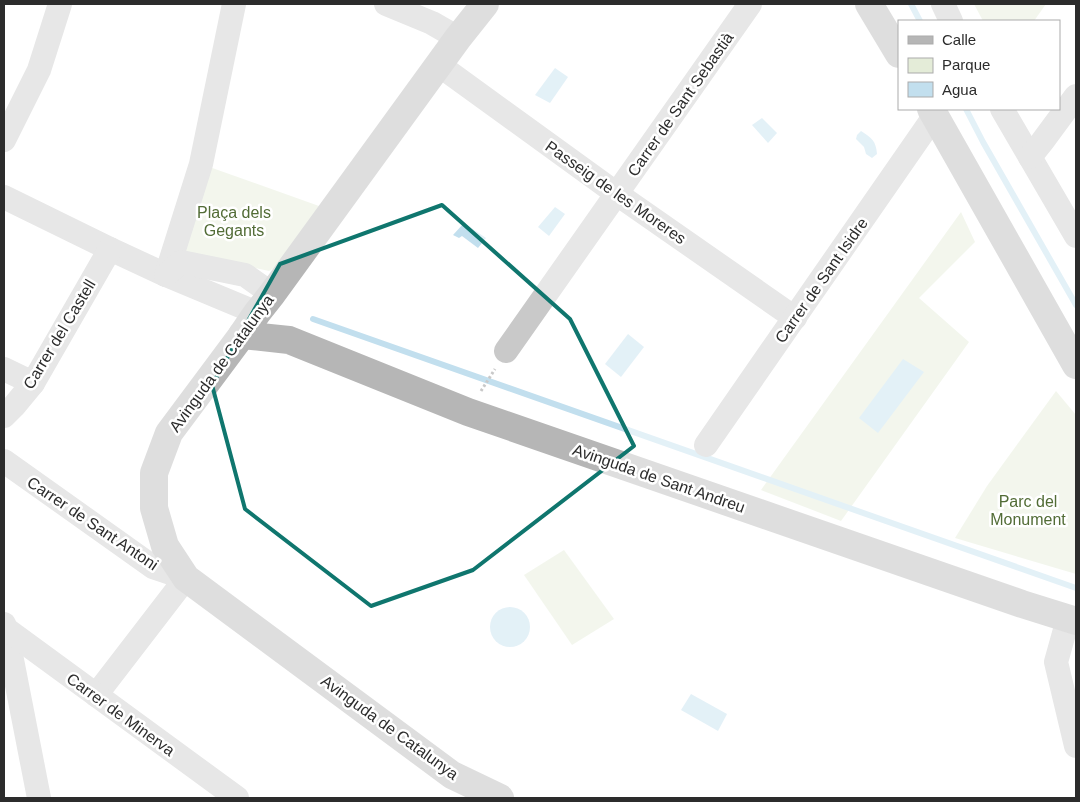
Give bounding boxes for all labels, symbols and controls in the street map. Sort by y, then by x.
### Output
legend [898,20,1060,110]
street label: Carrer de Sant Sebastià [624,29,737,179]
text: Calle [942,31,976,48]
text: Parque [942,56,990,73]
text: Agua [942,81,978,98]
street label: Passeig de les Moreres [542,137,689,247]
park label: Plaça dels Gegants [197,204,271,239]
street label: Carrer de Sant Isidre [772,215,871,346]
street label: Carrer del Castell [20,277,99,392]
street label: Avinguda de Catalunya [166,291,277,435]
street label: Avinguda de Sant Andreu [570,441,747,516]
street label: Carrer de Sant Antoni [24,473,161,573]
park label: Parc del Monument [990,493,1066,528]
street label: Carrer de Minerva [64,670,178,759]
street label: Avinguda de Catalunya [318,672,462,783]

